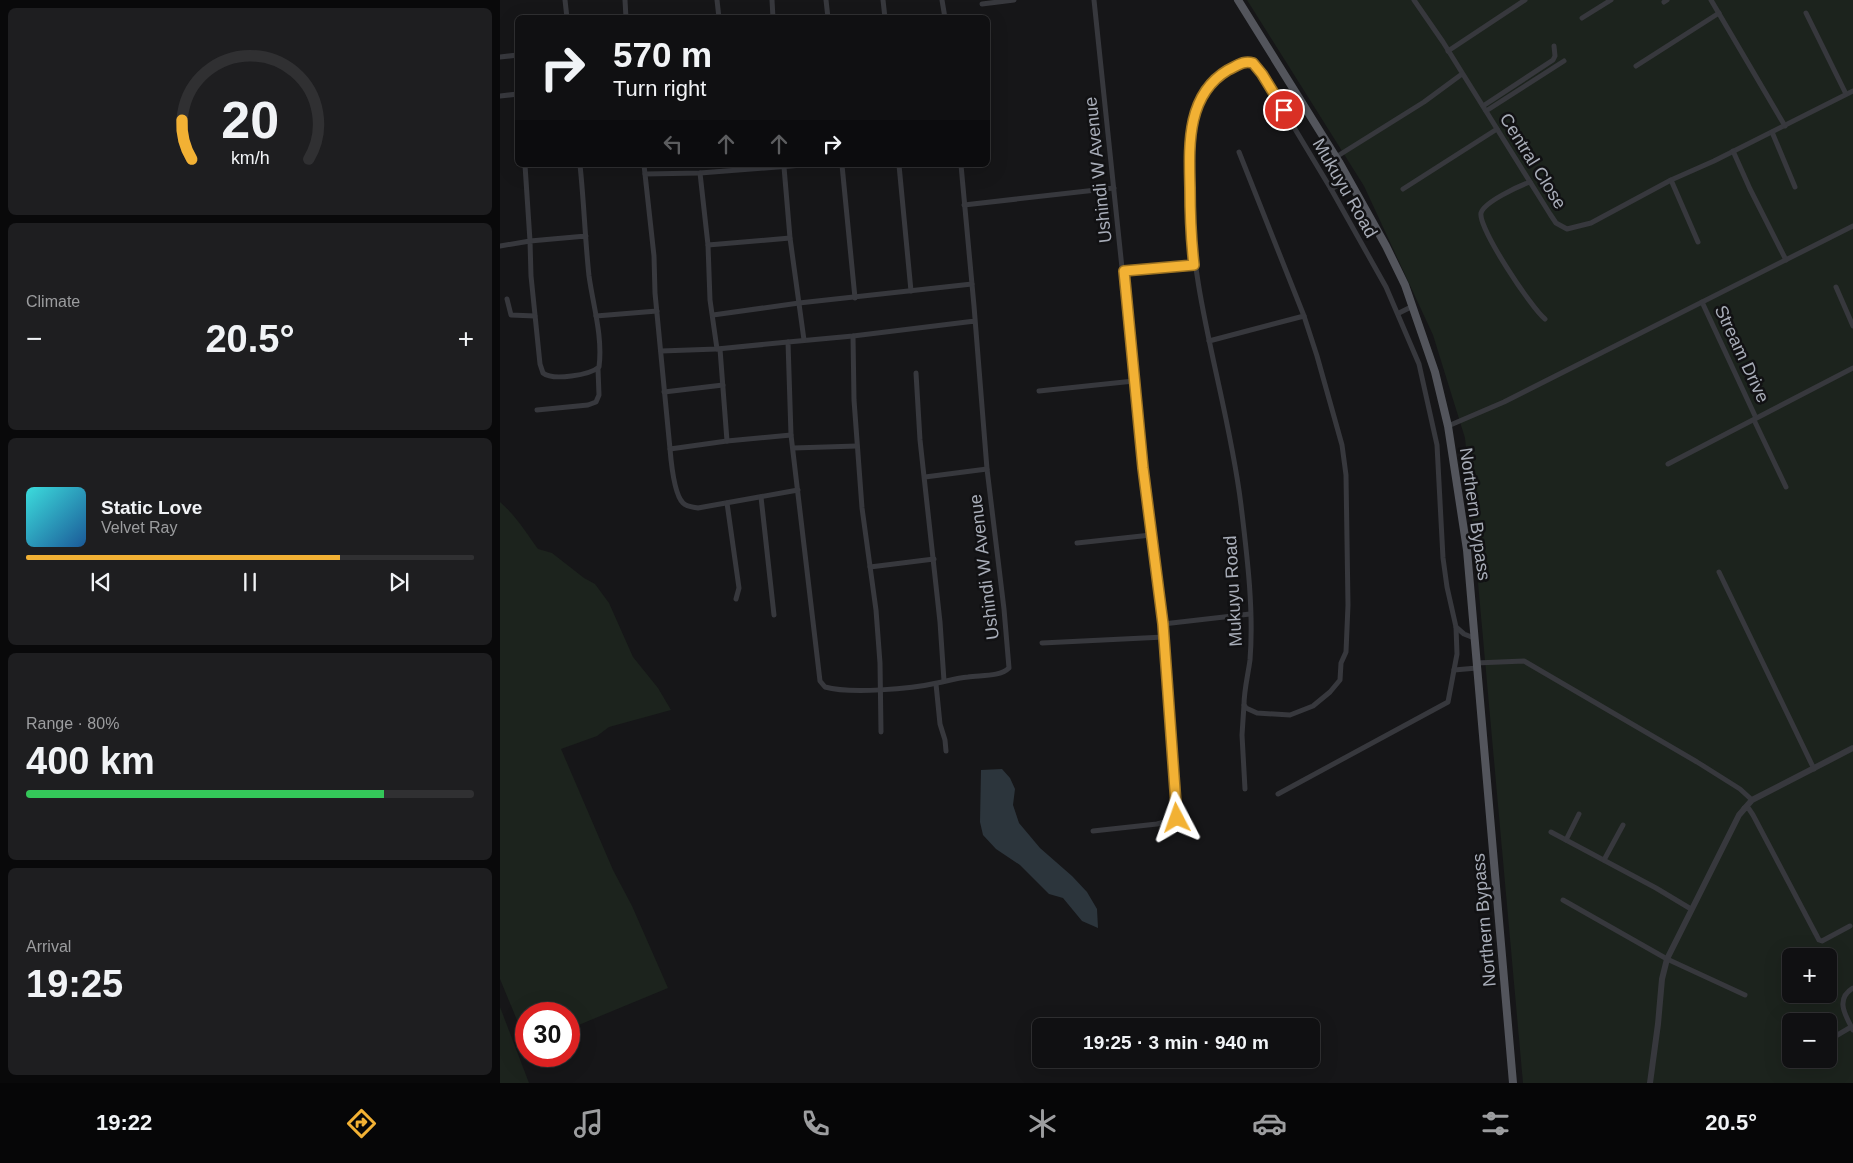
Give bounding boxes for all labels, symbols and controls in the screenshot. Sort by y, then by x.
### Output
icon: right [530,35,595,100]
text: 570 m [613,35,712,74]
text: Turn right [613,76,706,101]
pin [1263,89,1305,131]
text: 20 [221,91,279,149]
street label: Ushindi W Avenue [1080,96,1116,244]
icon: arrive [1270,96,1298,124]
street label: Central Close [1496,109,1570,213]
icon: left [659,130,687,158]
icon: ahead [712,130,740,158]
icon: ahead [765,130,793,158]
icon: right [818,130,846,158]
street label: Mukuyu Road [1309,135,1381,241]
text: km/h [231,148,269,168]
text: Climate [26,293,80,310]
street label: Stream Drive [1711,302,1773,406]
text: 20.5° [205,318,295,360]
text: − [26,323,42,354]
text: + [458,323,474,354]
street label: Northern Bypass [1456,446,1494,582]
street label: Ushindi W Avenue [965,493,1003,641]
text: Static Love [101,497,202,518]
text: Velvet Ray [101,519,177,536]
street label: Mukuyu Road [1220,535,1246,647]
icon: previous [87,568,115,596]
icon: pause [236,568,264,596]
icon: next [385,568,413,596]
text: Range · 80% [26,715,119,732]
text: 400 km [26,740,155,782]
position arrow [1150,791,1202,843]
street label: Northern Bypass [1468,852,1500,988]
text: Arrival [26,938,71,955]
map controls [1782,948,1837,1068]
button: + [1782,948,1837,1003]
text: 19:25 [26,963,123,1005]
speed limit sign: 30 [515,1002,580,1067]
button: − [1782,1013,1837,1068]
text: 19:25 · 3 min · 940 m [1083,1032,1269,1053]
icon: directions [344,1106,379,1141]
icon: music [571,1106,606,1141]
icon: phone [798,1106,833,1141]
icon: climate [1025,1106,1060,1141]
icon: car [1252,1106,1287,1141]
icon: filters [1478,1106,1513,1141]
text: 19:22 [96,1110,152,1135]
text: 20.5° [1705,1110,1757,1135]

